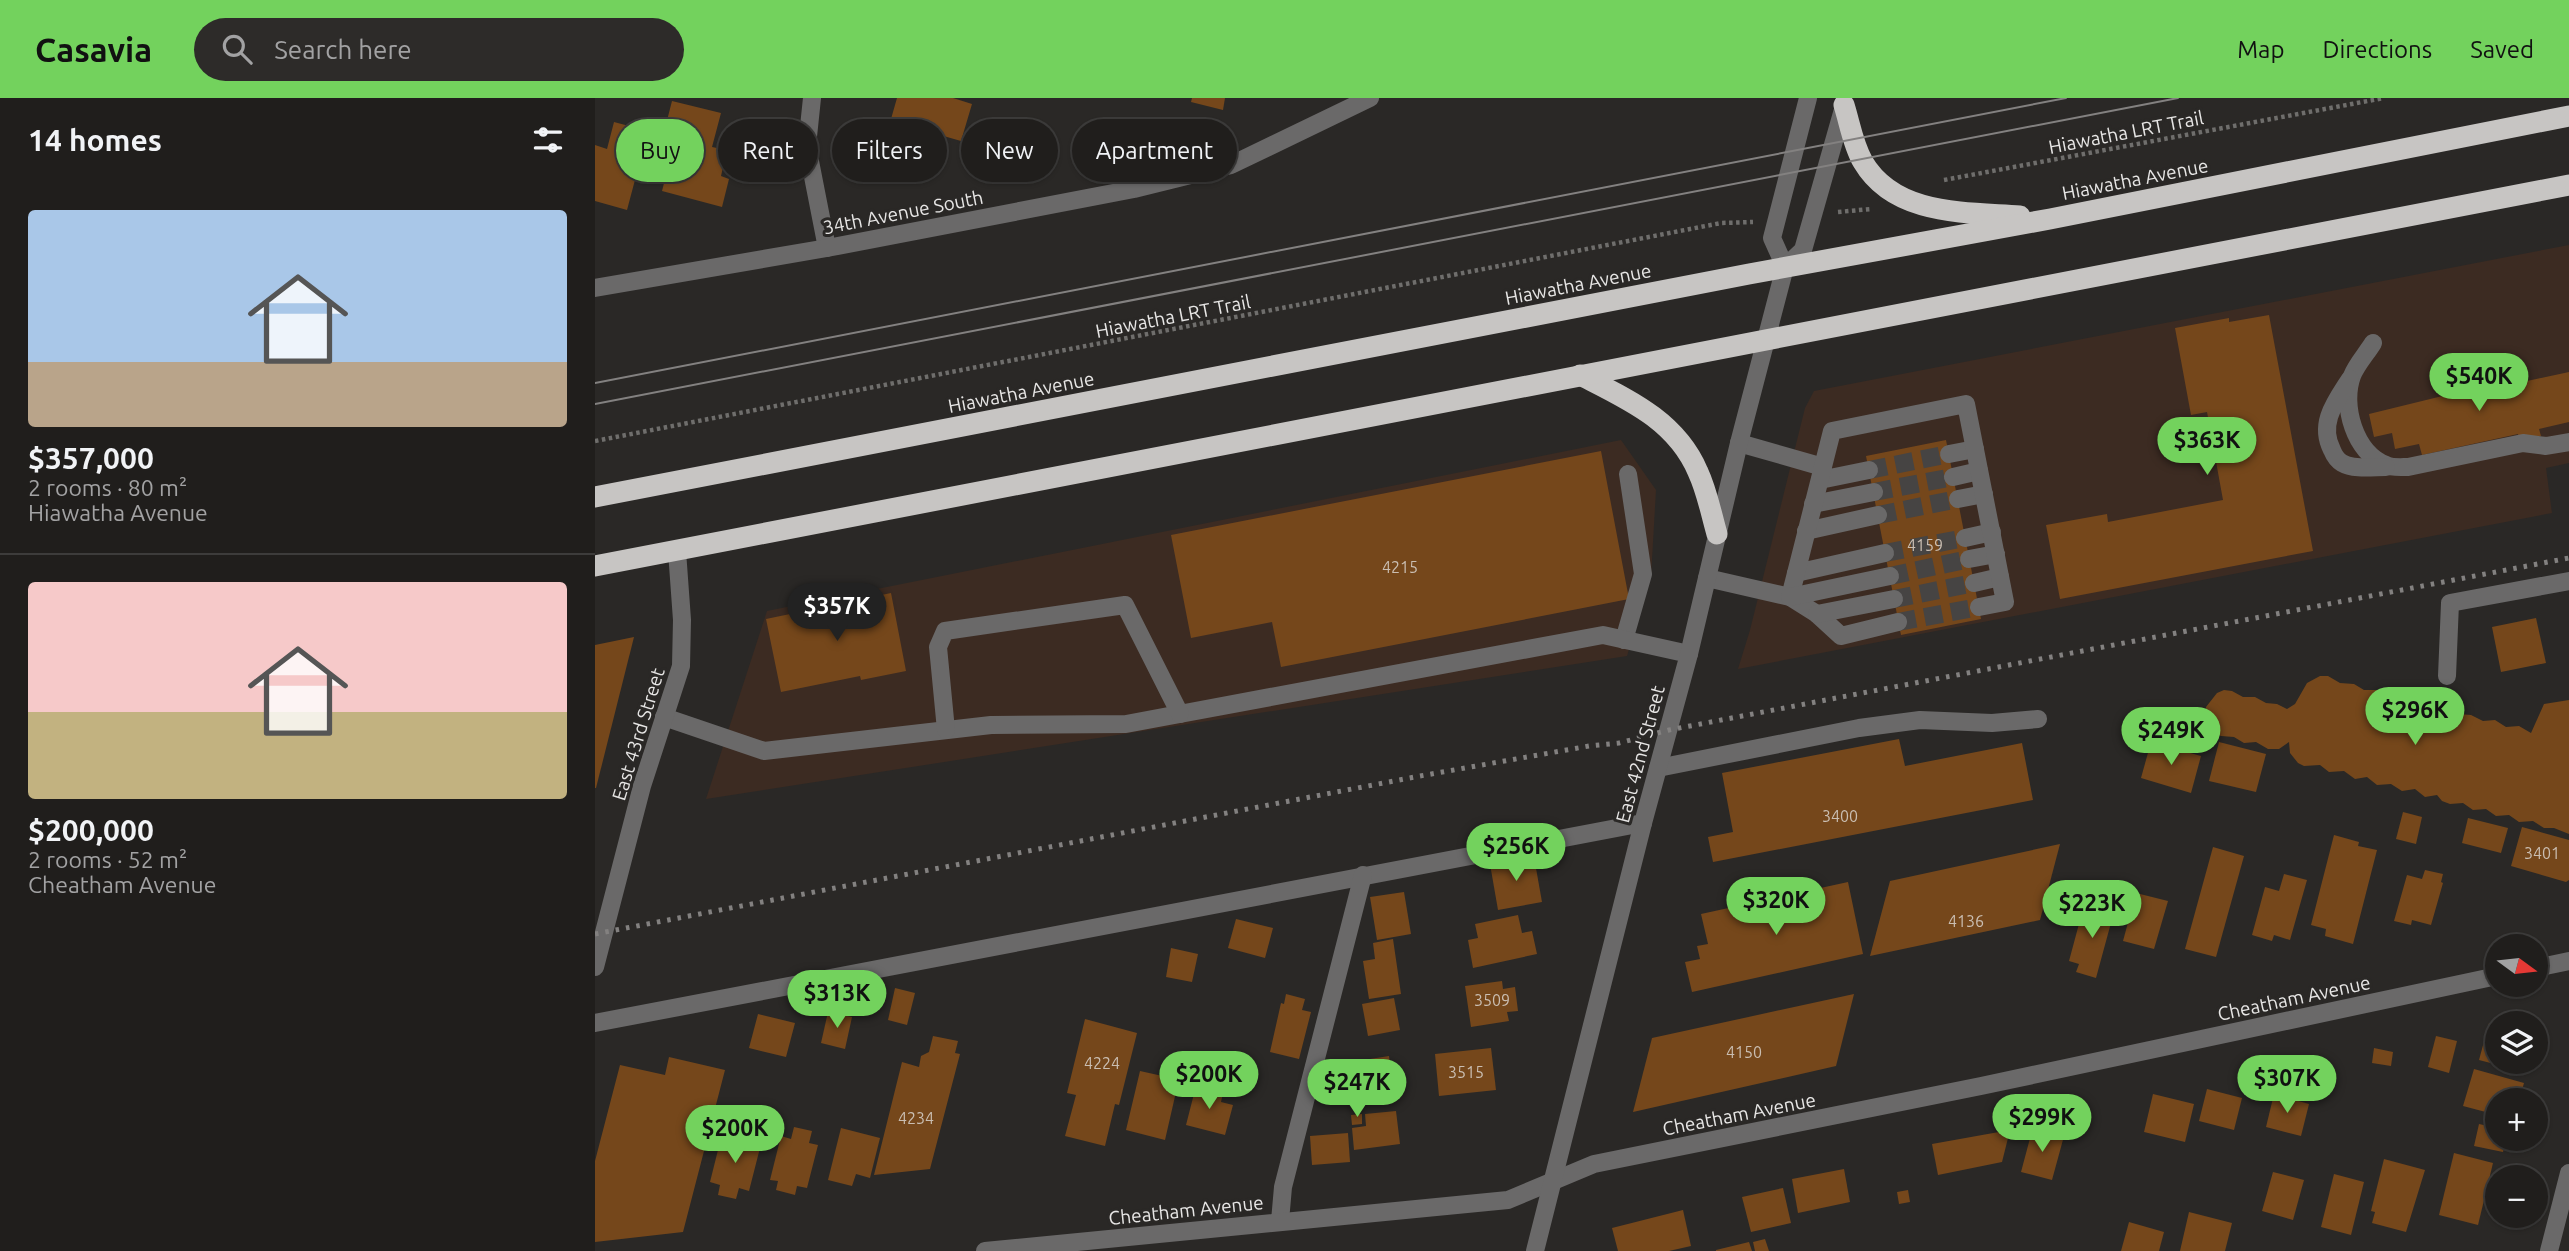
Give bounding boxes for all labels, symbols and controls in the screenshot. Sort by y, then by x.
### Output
search box [194,18,684,81]
icon: search [218,30,256,68]
text: Casavia [35,31,152,68]
text: Search here [274,35,412,64]
text: Map [2237,36,2284,63]
text: Directions [2322,36,2432,63]
text: Saved [2470,36,2534,63]
street label: Hiawatha LRT Trail [2047,106,2205,158]
chip: Buy [616,119,704,182]
chip: Rent [718,119,818,182]
chip: Filters [832,119,947,182]
chip: New [961,119,1058,182]
chip: Apartment [1072,119,1237,182]
icon: filters [529,121,567,159]
text: 14 homes [28,123,162,157]
street label: Hiawatha Avenue [2060,154,2210,204]
street label: 34th Avenue South [821,186,985,238]
icon: home [235,256,361,382]
street label: Hiawatha Avenue [1503,259,1653,309]
street label: Hiawatha LRT Trail [1094,290,1252,342]
pin: $540K [2430,354,2528,413]
text: $540K [2445,363,2513,388]
street label: Hiawatha Avenue [946,367,1096,417]
pin: $363K [2158,418,2256,477]
text: $363K [2173,427,2241,452]
text: $357,000 [28,441,154,475]
text: 2 rooms · 80 m² [28,475,187,500]
text: Hiawatha Avenue [28,500,208,525]
house number: 4159 [1907,536,1943,554]
house number: 4215 [1382,558,1418,576]
pin: $357K [788,584,886,643]
text: $357K [803,593,871,618]
icon: home [235,628,361,754]
street label: East 43rd Street [607,664,669,803]
street label: East 42nd Street [1611,682,1669,825]
pin: $296K [2366,688,2464,747]
text: $296K [2381,697,2449,722]
pin: $249K [2122,708,2220,767]
text: $249K [2137,717,2205,742]
house number: 3400 [1822,807,1858,825]
text: $200,000 [28,813,154,847]
pin: $256K [1467,824,1565,883]
text: $256K [1482,833,1550,858]
house number: 3401 [2524,844,2560,862]
text: 2 rooms · 52 m² [28,847,187,872]
text: Cheatham Avenue [28,872,216,897]
pin: $320K [1727,878,1825,937]
pin: $223K [2043,880,2141,940]
text: $320K [1742,887,1810,912]
text: $223K [2058,890,2126,915]
house number: 4136 [1948,912,1984,930]
north arrow [2485,934,2548,998]
map controls [2485,934,2548,1228]
pin: $313K [788,970,886,1030]
street label: Cheatham Avenue [2216,971,2372,1025]
text: $313K [803,980,871,1005]
house number: 3509 [1474,991,1510,1009]
button: layers [2485,1011,2548,1074]
house number: 4150 [1726,1043,1762,1061]
pin: $200K [1160,1052,1258,1111]
house number: 4224 [1084,1054,1120,1072]
pin: $307K [2238,1056,2336,1115]
pin: $247K [1308,1060,1406,1119]
text: $200K [1175,1061,1243,1086]
house number: 3515 [1448,1063,1484,1081]
text: $307K [2253,1065,2321,1090]
text: $247K [1323,1069,1391,1094]
street label: Cheatham Avenue [1661,1088,1817,1140]
button: + [2485,1088,2548,1151]
pin: $299K [1993,1094,2091,1154]
text: $299K [2008,1104,2076,1129]
pin: $200K [686,1105,784,1165]
house number: 4234 [898,1109,934,1127]
text: $200K [701,1115,769,1140]
button: − [2485,1165,2548,1228]
street label: Cheatham Avenue [1107,1191,1265,1229]

